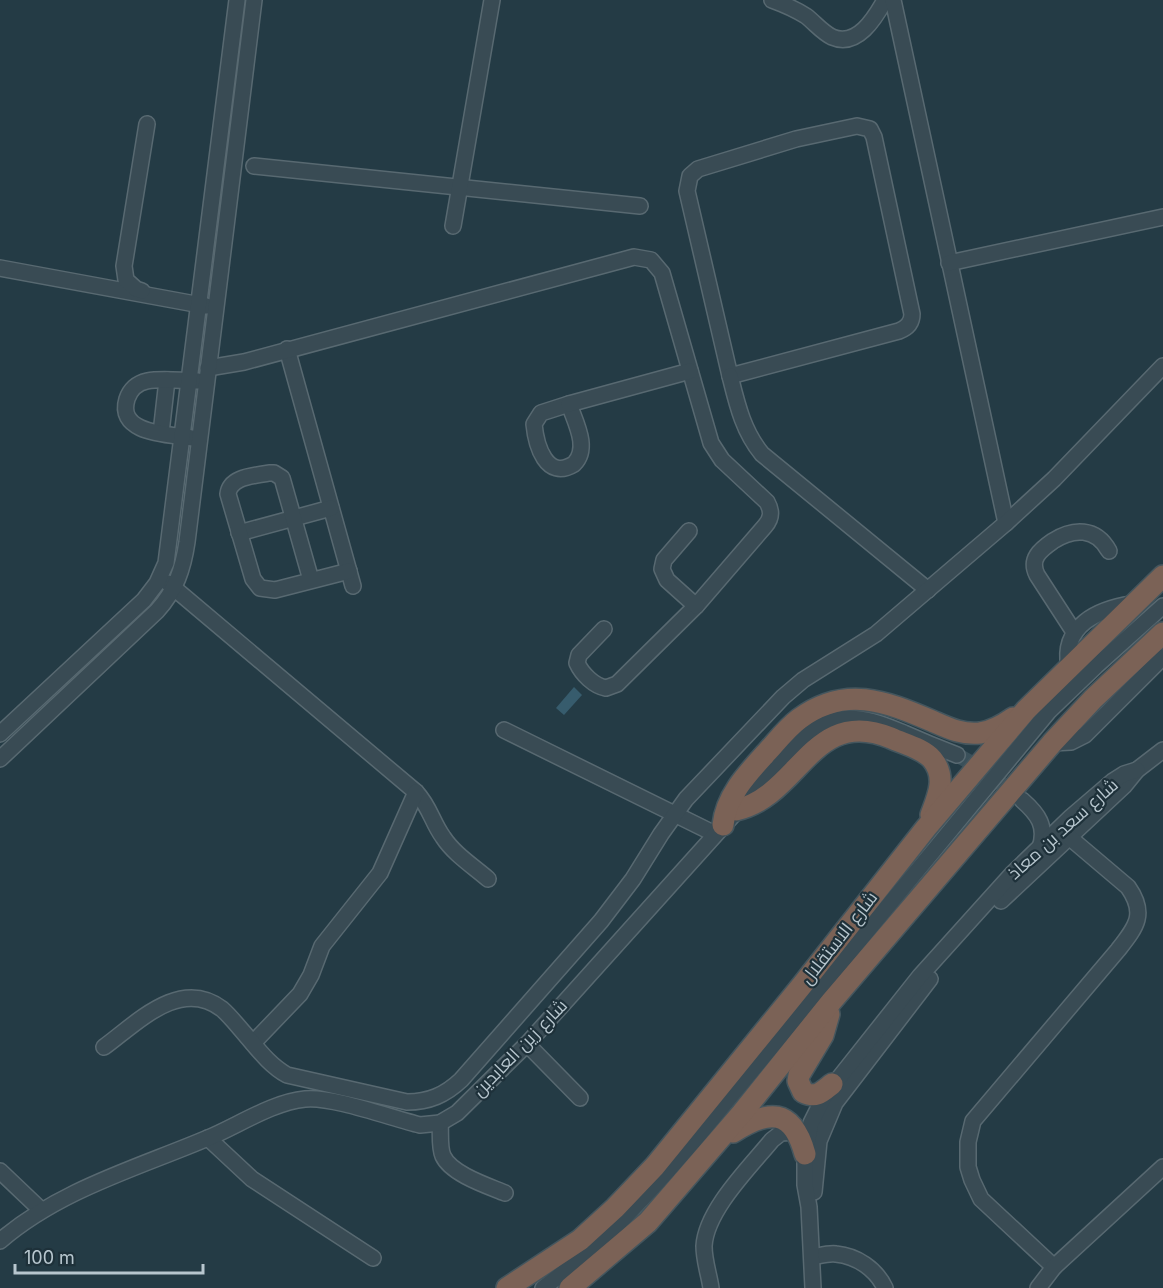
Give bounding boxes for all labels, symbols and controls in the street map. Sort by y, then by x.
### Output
street label: شارع سعد بن معاذ [1003,774,1123,885]
street label: شارع الاستقلال [796,887,883,990]
street label: شارع زين العابدين [468,995,573,1102]
scale bar [15,1237,202,1275]
text: 100 m [24,1247,75,1268]

